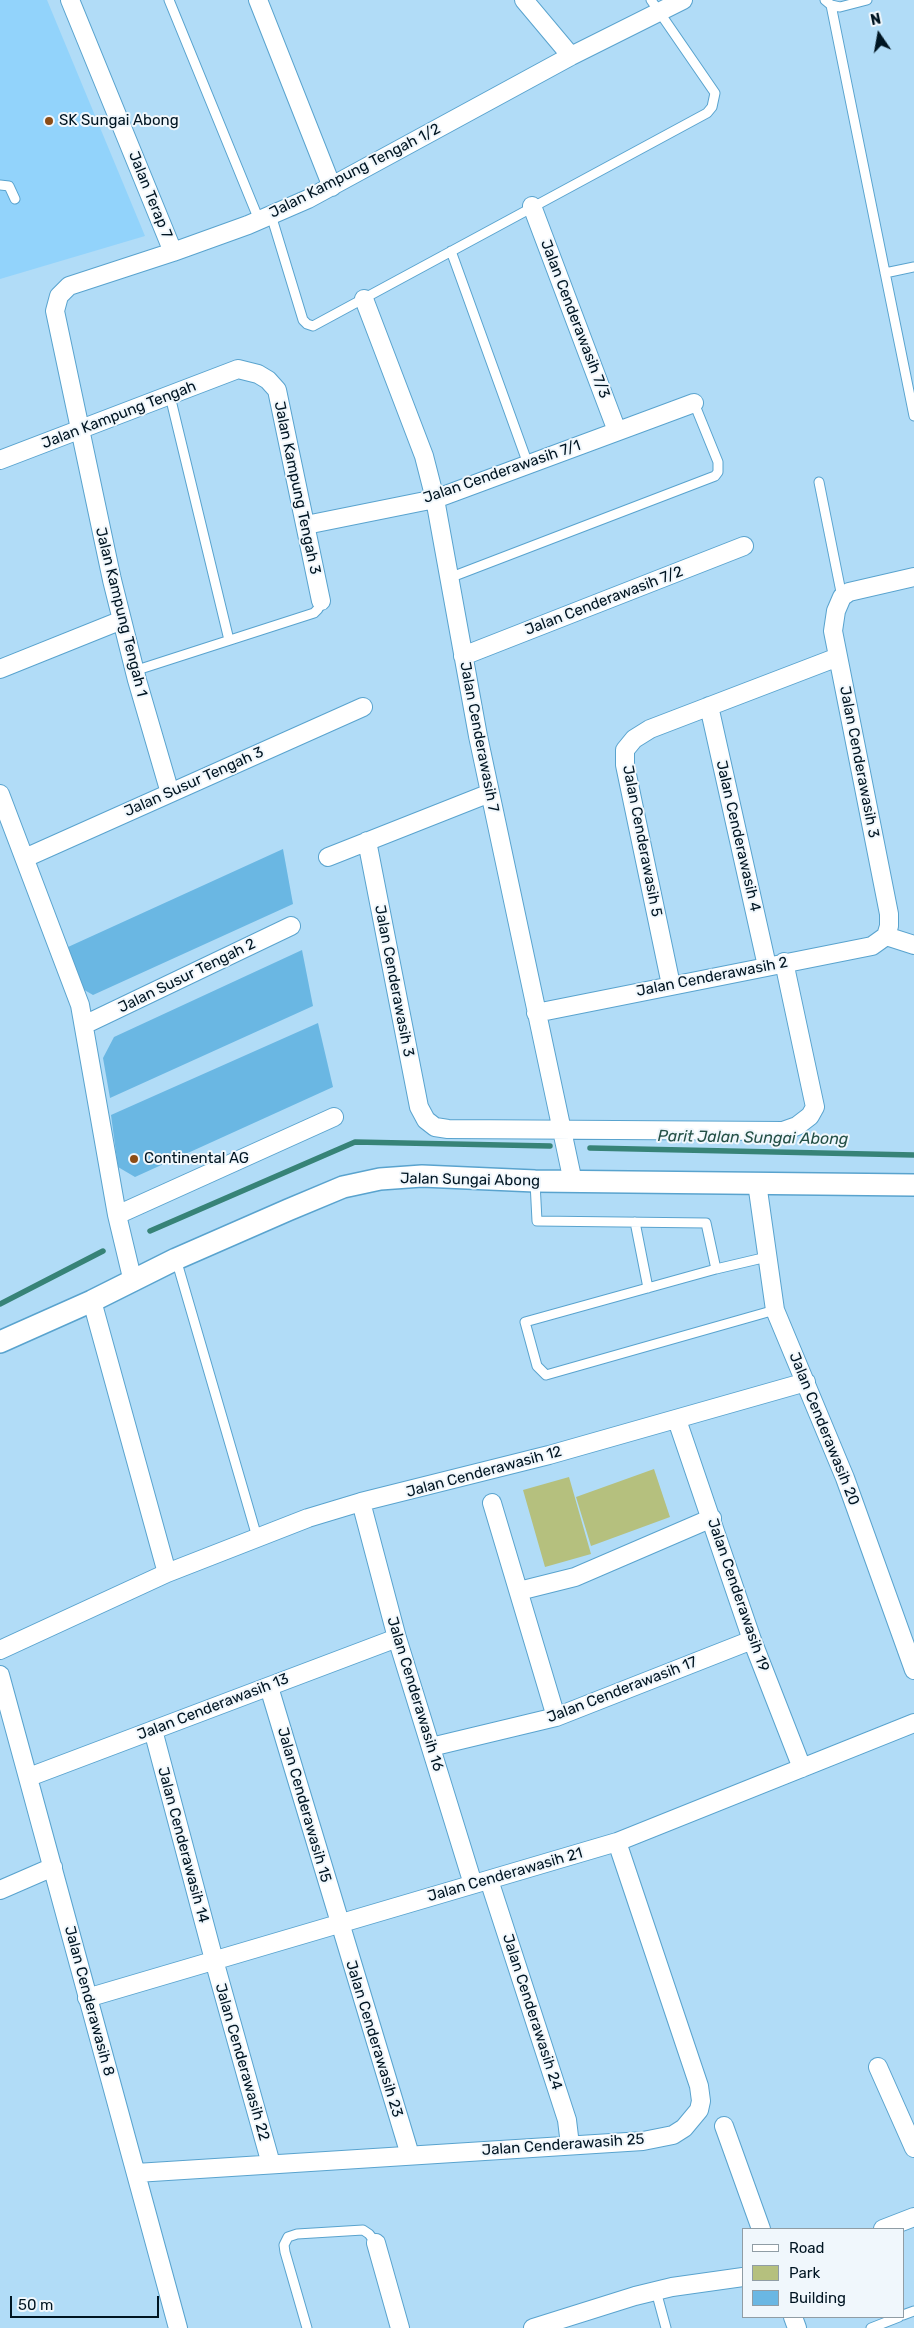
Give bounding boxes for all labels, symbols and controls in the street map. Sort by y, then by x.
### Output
north arrow [854,10,904,60]
text: N [869,10,882,29]
place label: SK Sungai Abong [59,112,179,130]
marker: SK Sungai Abong [43,115,55,127]
street label: Jalan Kampung Tengah 1/2 [266,120,444,222]
street label: Jalan Terap 7 [124,149,176,241]
street label: Jalan Cenderawasih 7/3 [536,237,614,401]
street label: Jalan Kampung Tengah [39,377,199,453]
street label: Jalan Kampung Tengah 3 [270,400,324,576]
street label: Jalan Cenderawasih 7/1 [421,437,583,507]
street label: Jalan Kampung Tengah 1 [91,525,151,699]
street label: Jalan Cenderawasih 7/2 [522,563,686,639]
street label: Jalan Cenderawasih 7 [456,660,502,814]
street label: Jalan Cenderawasih 3 [835,685,883,839]
street label: Jalan Susur Tengah 3 [122,743,266,821]
street label: Jalan Cenderawasih 4 [712,759,764,913]
street label: Jalan Cenderawasih 5 [618,764,666,918]
street label: Jalan Cenderawasih 3 [370,904,418,1058]
street label: Jalan Susur Tengah 2 [115,935,259,1017]
street label: Jalan Cenderawasih 2 [635,953,789,1001]
water label: Parit Jalan Sungai Abong [657,1127,849,1149]
place label: Continental AG [144,1150,249,1168]
marker: Continental AG [128,1153,140,1165]
street label: Jalan Sungai Abong [400,1170,540,1190]
street label: Jalan Cenderawasih 20 [785,1350,863,1508]
street label: Jalan Cenderawasih 12 [404,1443,564,1501]
street label: Jalan Cenderawasih 19 [703,1516,773,1674]
street label: Jalan Cenderawasih 16 [383,1615,447,1773]
street label: Jalan Cenderawasih 17 [544,1653,700,1727]
street label: Jalan Cenderawasih 13 [135,1670,291,1744]
street label: Jalan Cenderawasih 15 [273,1725,335,1885]
street label: Jalan Cenderawasih 14 [153,1765,213,1925]
street label: Jalan Cenderawasih 21 [425,1844,585,1906]
street label: Jalan Cenderawasih 8 [60,1924,118,2078]
street label: Jalan Cenderawasih 24 [498,1932,566,2092]
street label: Jalan Cenderawasih 23 [342,1958,406,2120]
street label: Jalan Cenderawasih 22 [211,1981,273,2143]
street label: Jalan Cenderawasih 25 [481,2130,645,2160]
legend [742,2228,904,2318]
text: Road [789,2239,825,2257]
text: Park [789,2264,820,2282]
scale bar [12,2286,161,2318]
text: Building [789,2289,846,2307]
text: 50 m [18,2296,53,2314]

